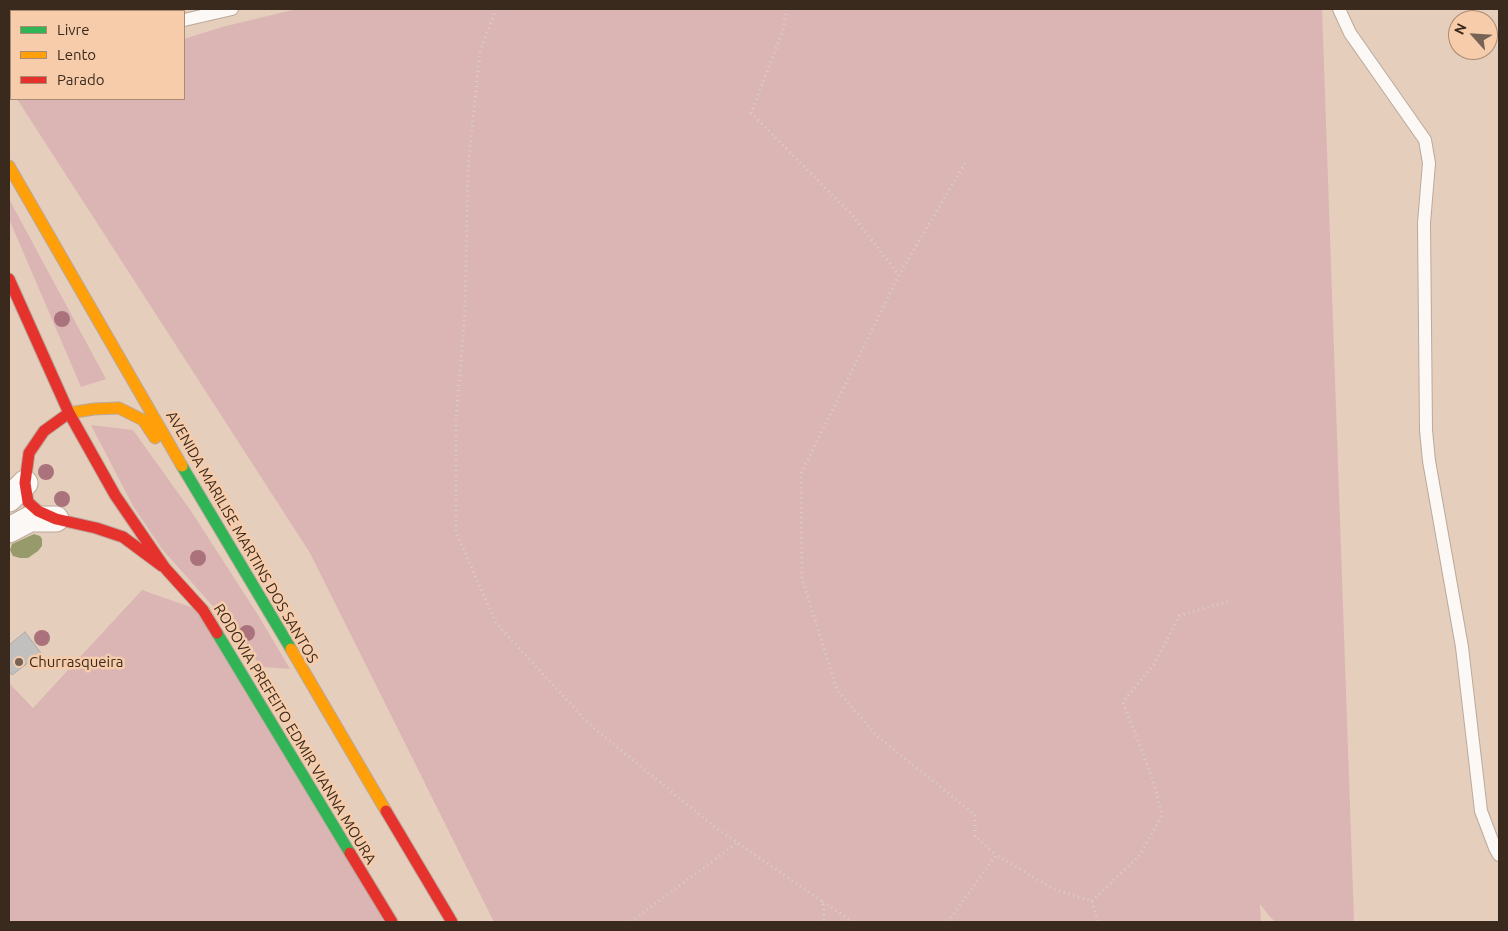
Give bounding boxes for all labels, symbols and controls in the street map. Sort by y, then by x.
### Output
legend [10,10,185,100]
north arrow [1448,10,1498,60]
text: Livre [57,21,90,38]
text: N [1451,21,1470,37]
text: Lento [57,46,96,63]
text: Parado [57,71,104,88]
street label: AVENIDA MARILISE MARTINS DOS SANTOS [162,408,322,666]
street label: RODOVIA PREFEITO EDMIR VIANNA MOURA [210,601,380,867]
place label: Churrasqueira [29,653,124,671]
marker: Churrasqueira [13,656,25,668]

